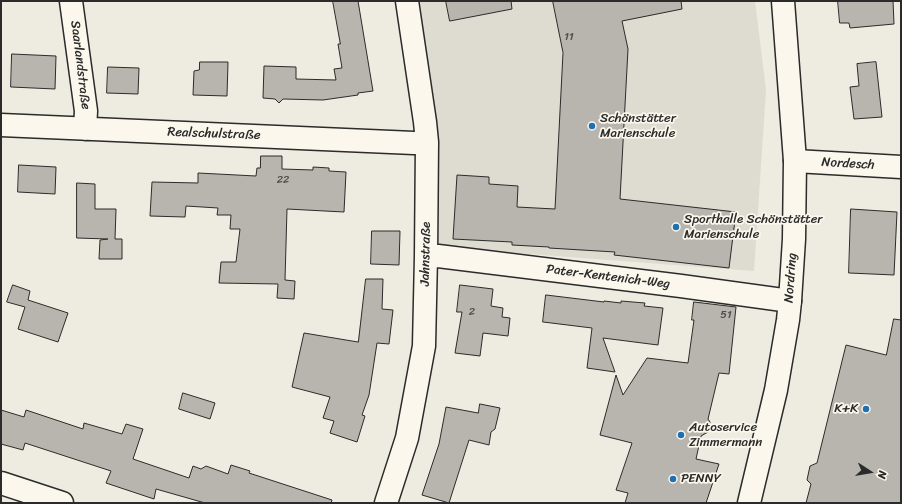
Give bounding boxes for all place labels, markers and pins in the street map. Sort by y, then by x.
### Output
place label: Schönstätter Marienschule [600,111,676,142]
marker: Schönstätter Marienschule [587,121,597,131]
place label: Sporthalle Schönstätter Marienschule [684,212,823,243]
marker: Sporthalle Schönstätter Marienschule [671,222,681,232]
place label: K+K [834,401,858,417]
marker: K+K [861,404,871,414]
place label: Autoservice Zimmermann [689,420,762,451]
marker: Autoservice Zimmermann [676,430,686,440]
place label: PENNY [681,471,721,487]
marker: PENNY [668,474,678,484]

